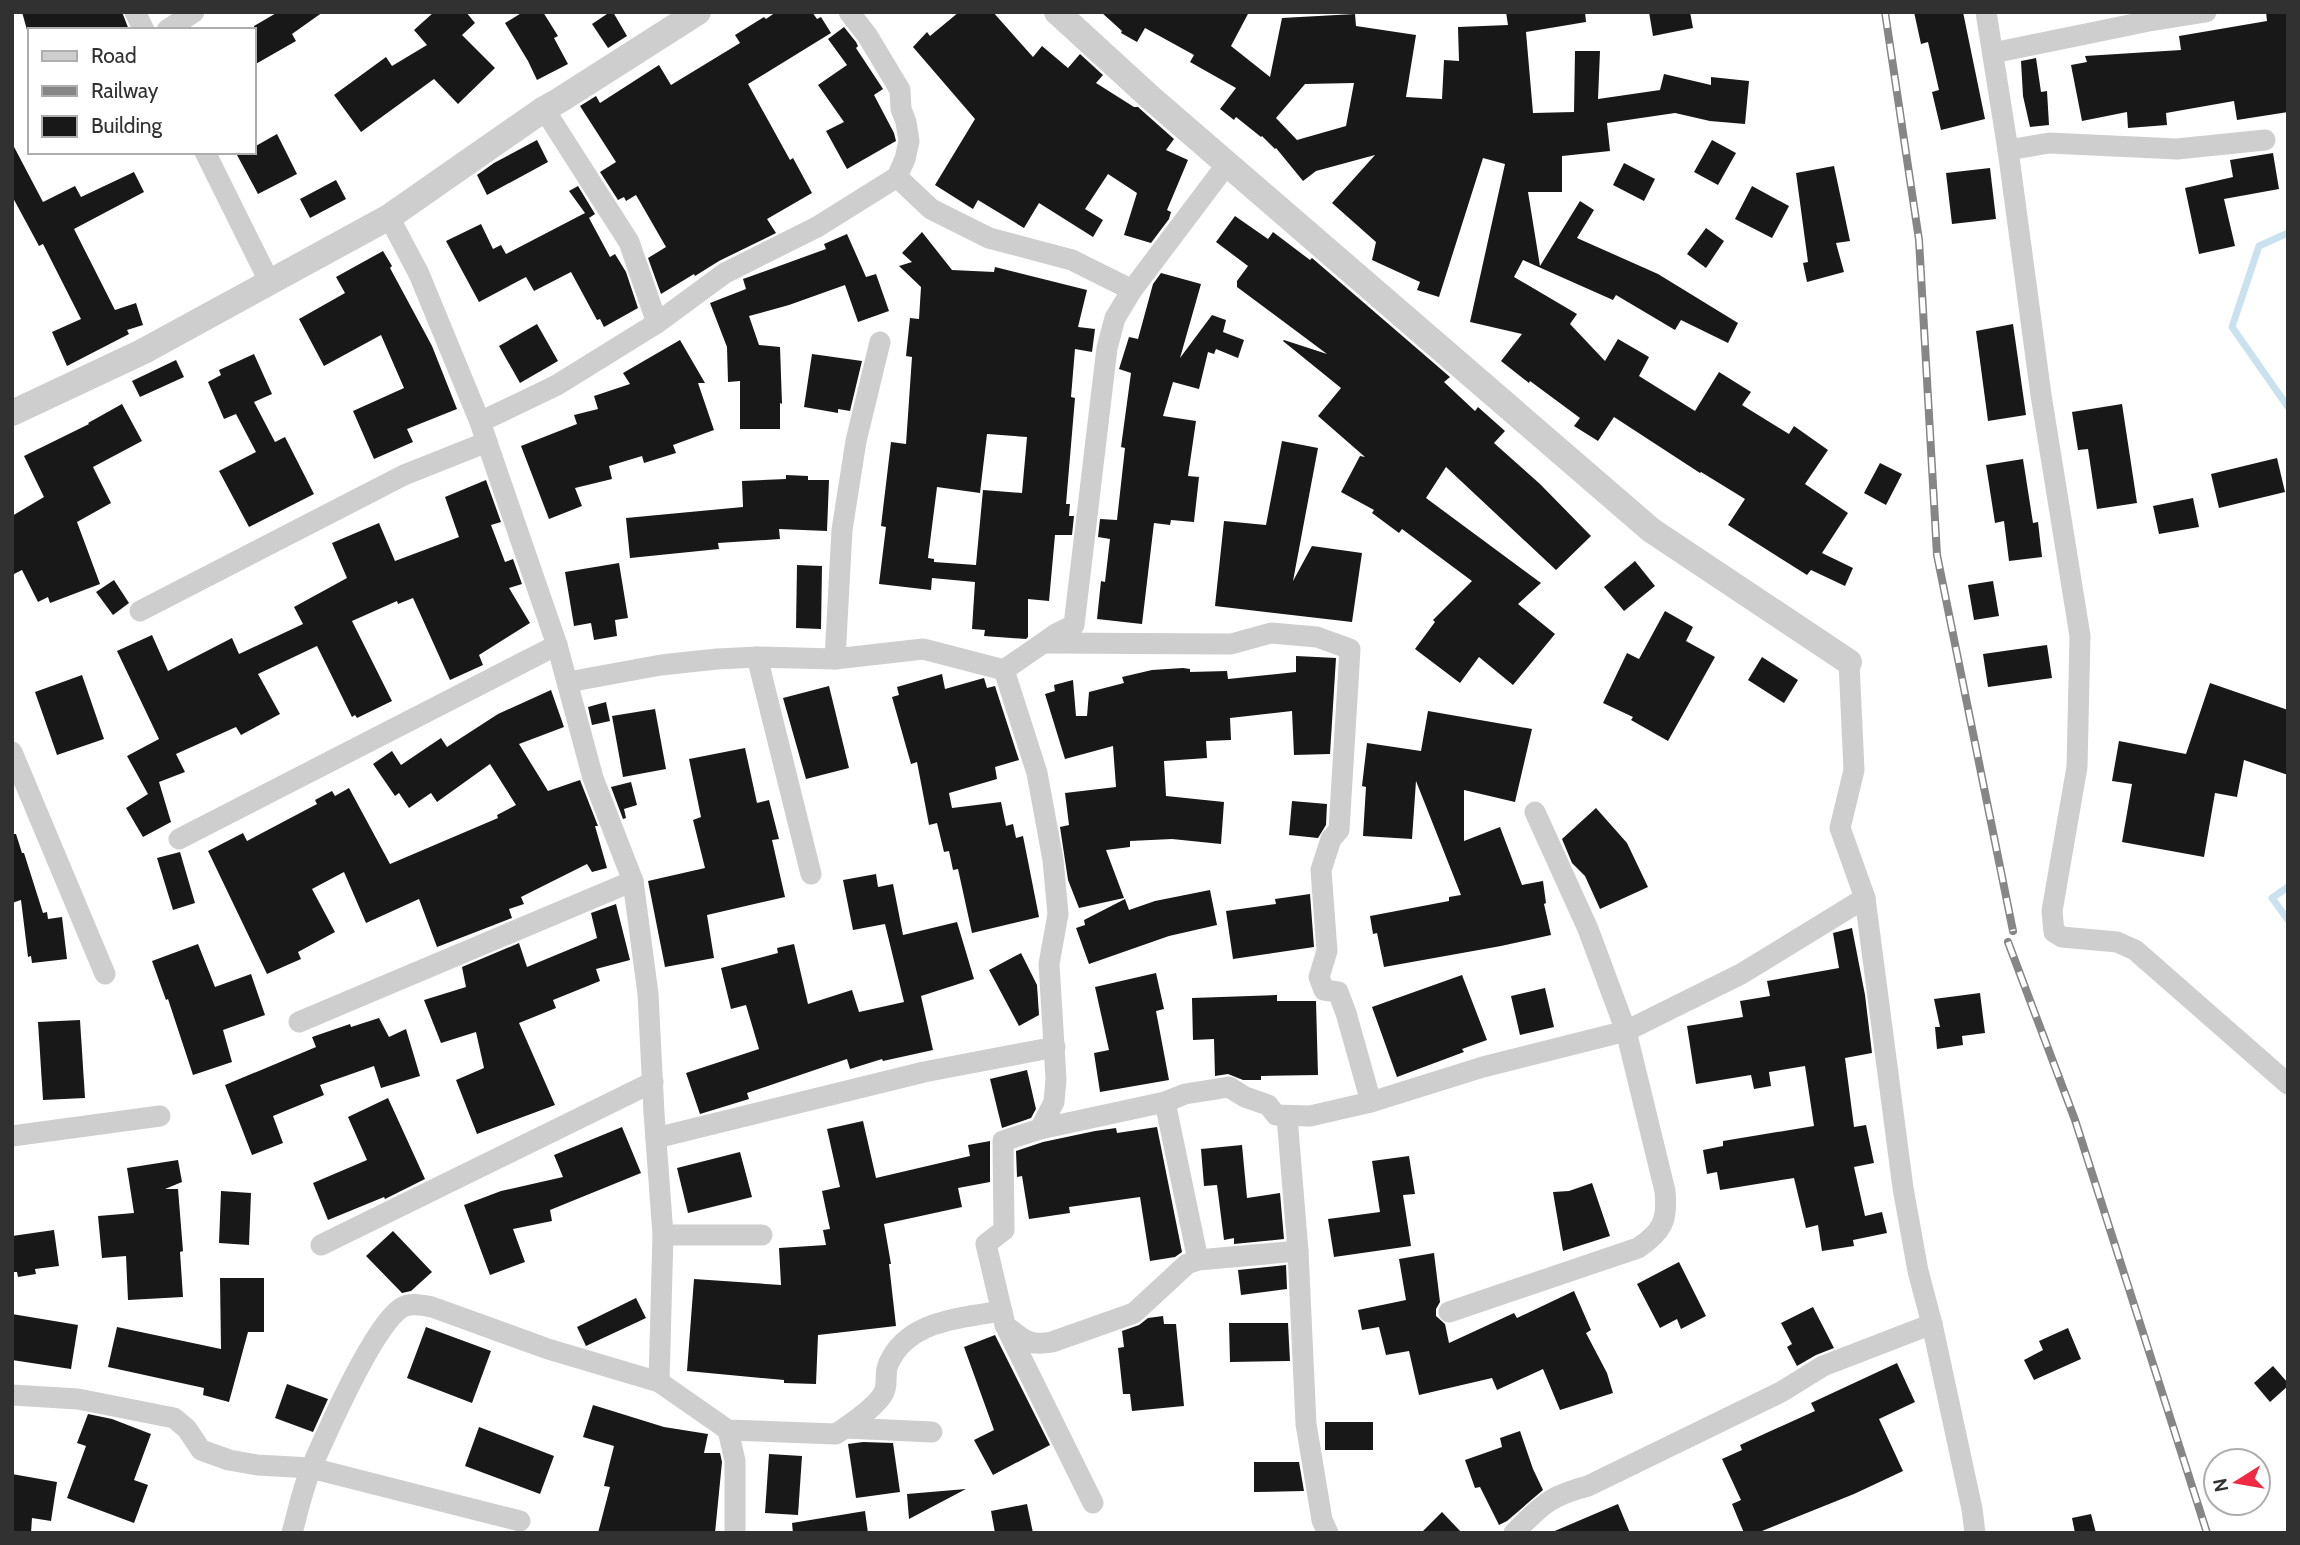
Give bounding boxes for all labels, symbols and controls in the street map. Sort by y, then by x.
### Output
legend [28,28,256,154]
text: Road [91,43,137,68]
text: Railway [91,78,159,103]
text: Building [91,113,163,138]
north arrow [2202,1447,2272,1517]
text: N [2208,1476,2233,1494]

